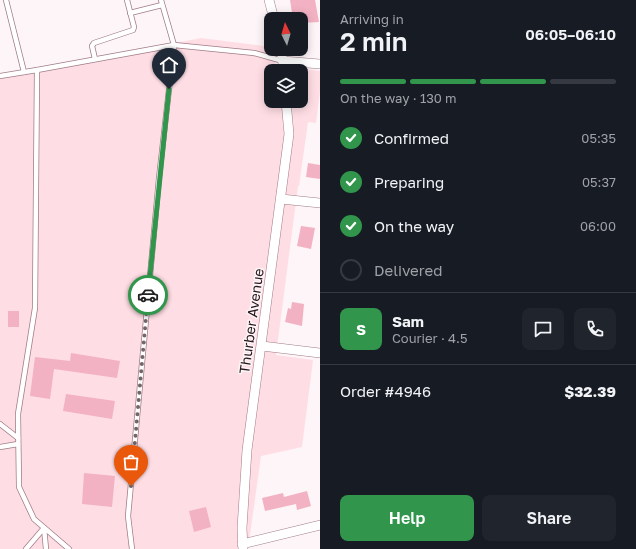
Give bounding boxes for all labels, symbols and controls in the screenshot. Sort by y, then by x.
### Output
text: Arriving in [340,11,404,27]
north arrow [264,12,308,56]
map controls [264,12,308,108]
text: 06:05–06:10 [525,25,616,43]
text: 2 min [340,26,408,57]
pin [152,48,186,89]
icon: home [158,54,180,76]
button: layers [264,64,308,108]
text: On the way · 130 m [340,90,457,106]
icon: check [340,127,362,149]
text: Confirmed [374,129,449,147]
text: 05:35 [581,130,616,146]
icon: check [340,171,362,193]
text: Preparing [374,173,444,191]
text: 05:37 [582,174,616,190]
icon: check [340,215,362,237]
text: On the way [374,217,454,235]
text: 06:00 [580,218,616,234]
text: Delivered [374,261,442,279]
street label: Thurber Avenue [235,267,267,375]
courier [128,275,168,315]
icon: car [137,284,159,306]
button: chat [522,308,564,350]
button: phone [574,308,616,350]
text: Sam [392,312,424,330]
text: S [356,320,366,338]
text: Courier · 4.5 [392,330,467,346]
text: Order #4946 [340,382,431,400]
text: $32.39 [564,382,616,400]
pin [114,445,148,486]
icon: bag [120,451,142,473]
button: Help [340,495,474,541]
button: Share [482,495,616,541]

